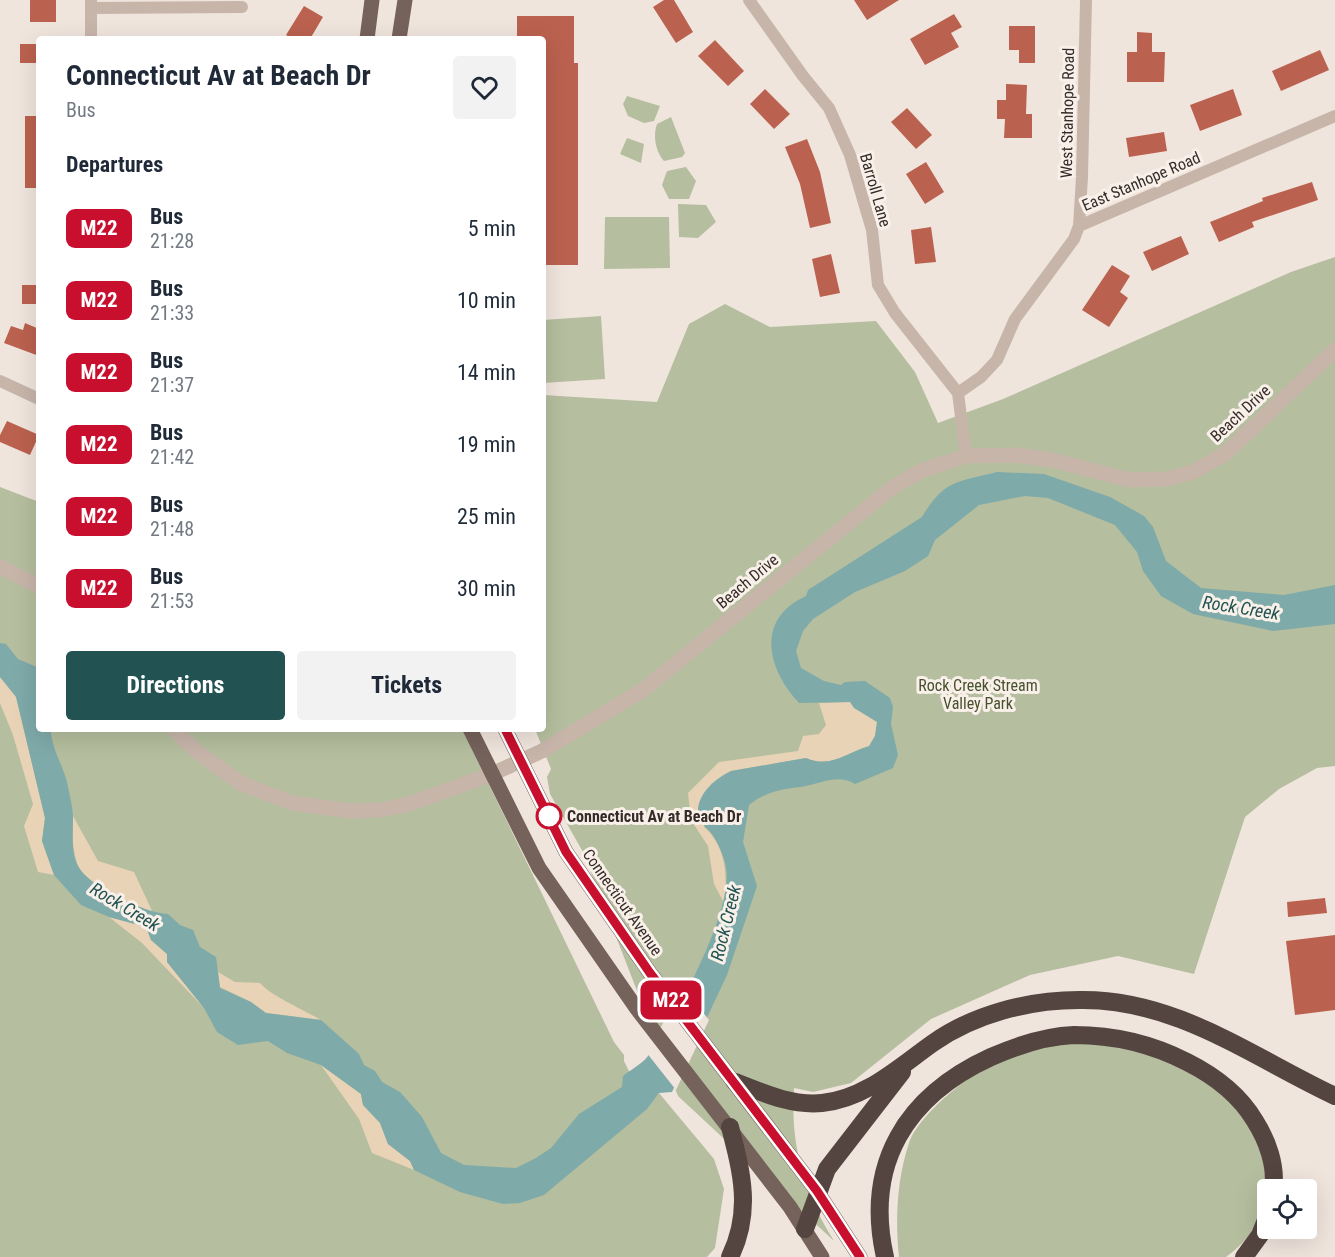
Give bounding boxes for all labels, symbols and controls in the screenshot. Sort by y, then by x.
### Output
street label: West Stanhope Road [1057,48,1078,178]
button: heart [453,56,516,119]
text: Connecticut Av at Beach Dr [66,59,371,92]
text: Bus [66,98,96,122]
street label: East Stanhope Road [1079,148,1203,215]
street label: Barroll Lane [856,151,895,229]
text: Departures [66,152,163,177]
text: Bus [150,204,183,229]
text: M22 [80,216,118,240]
text: 5 min [468,216,516,241]
text: 21:28 [150,229,194,253]
text: Bus [150,276,183,301]
text: M22 [80,288,118,312]
text: 10 min [457,288,516,313]
text: 21:33 [150,301,194,325]
text: Bus [150,348,183,373]
text: M22 [80,360,118,384]
text: 14 min [457,360,516,385]
text: 21:37 [150,373,194,397]
street label: Beach Drive [1207,381,1274,446]
text: Bus [150,420,183,445]
text: M22 [80,432,118,456]
text: 19 min [457,432,516,457]
text: 21:42 [150,445,194,469]
text: Bus [150,492,183,517]
text: M22 [80,504,118,528]
text: 25 min [457,504,516,529]
text: 21:48 [150,517,194,541]
street label: Beach Drive [713,550,782,613]
text: Bus [150,564,183,589]
text: M22 [80,576,118,600]
text: 30 min [457,576,516,601]
text: 21:53 [150,589,194,613]
water label: Rock Creek [1201,591,1282,624]
button: Directions [66,651,285,720]
button: Tickets [297,651,516,720]
park label: Rock Creek Stream Valley Park [918,676,1038,713]
marker: Connecticut Av at Beach Dr [536,803,562,829]
place label: Connecticut Av at Beach Dr [567,807,741,826]
street label: Connecticut Avenue [579,845,666,959]
water label: Rock Creek [87,878,165,936]
water label: Rock Creek [706,882,745,963]
line badge: M22 [636,980,706,1020]
text: M22 [652,988,690,1012]
map controls [1257,1179,1317,1239]
button: locate [1257,1179,1317,1239]

